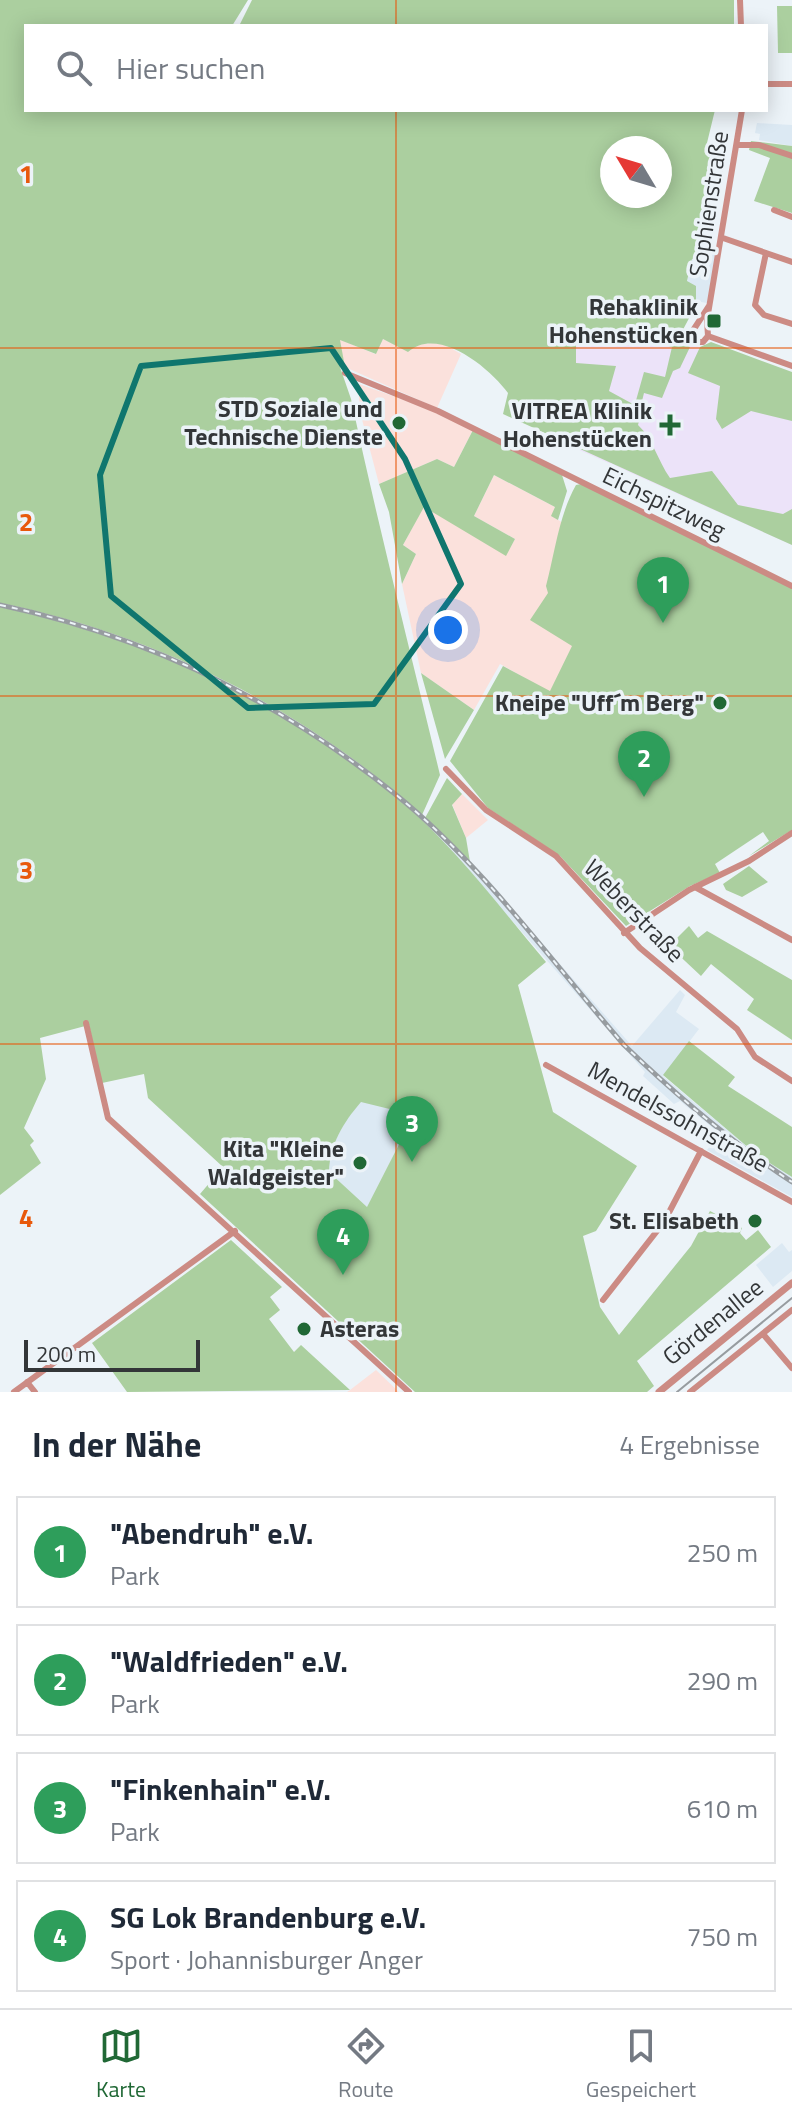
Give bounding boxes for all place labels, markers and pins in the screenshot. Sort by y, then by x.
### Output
place label: Rehaklinik Hohenstücken [549,288,699,352]
marker: Rehaklinik Hohenstücken [705,312,723,330]
place label: STD Soziale und Technische Dienste [184,390,383,454]
place label: VITREA Klinik Hohenstücken [503,392,653,456]
marker: STD Soziale und Technische Dienste [390,414,408,432]
marker: VITREA Klinik Hohenstücken [659,414,681,436]
pin: 1 [637,557,689,623]
place label: Kneipe "Uff´m Berg" [495,684,704,720]
marker: Kneipe "Uff´m Berg" [711,694,729,712]
pin: 2 [618,731,670,797]
pin: 3 [386,1096,438,1162]
place label: Kita "Kleine Waldgeister" [208,1130,344,1194]
marker: Kita "Kleine Waldgeister" [351,1154,369,1172]
place label: St. Elisabeth [609,1202,739,1238]
pin: 4 [317,1209,369,1275]
marker: St. Elisabeth [746,1212,764,1230]
place label: Asteras [320,1310,399,1346]
marker: Asteras [295,1320,313,1338]

